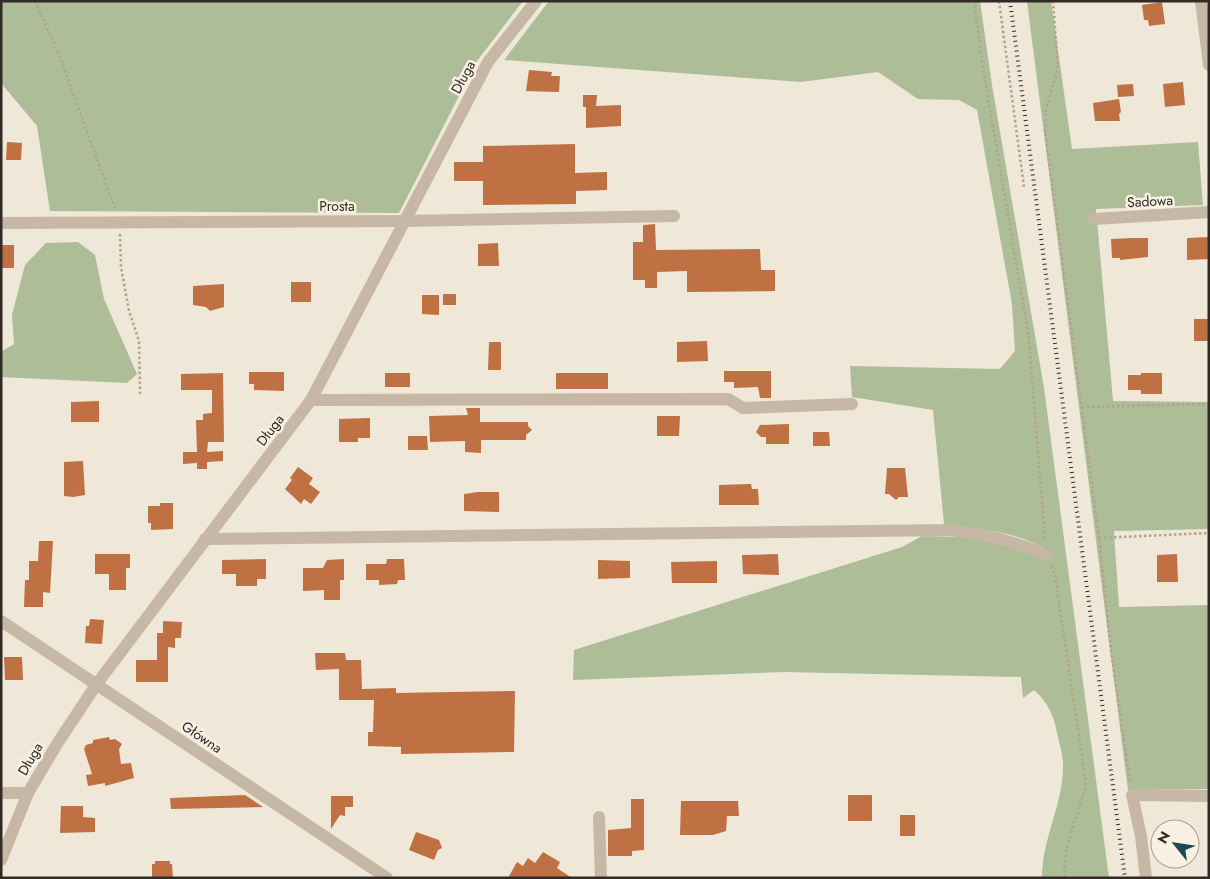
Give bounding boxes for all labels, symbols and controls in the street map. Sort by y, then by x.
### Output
street label: Długa [446,57,480,97]
street label: Sadowa [1126,190,1174,212]
street label: Prosta [319,196,355,216]
street label: Długa [252,410,288,450]
street label: Główna [178,716,226,758]
street label: Długa [13,739,47,779]
north arrow [1150,819,1200,869]
text: N [1152,828,1175,847]

